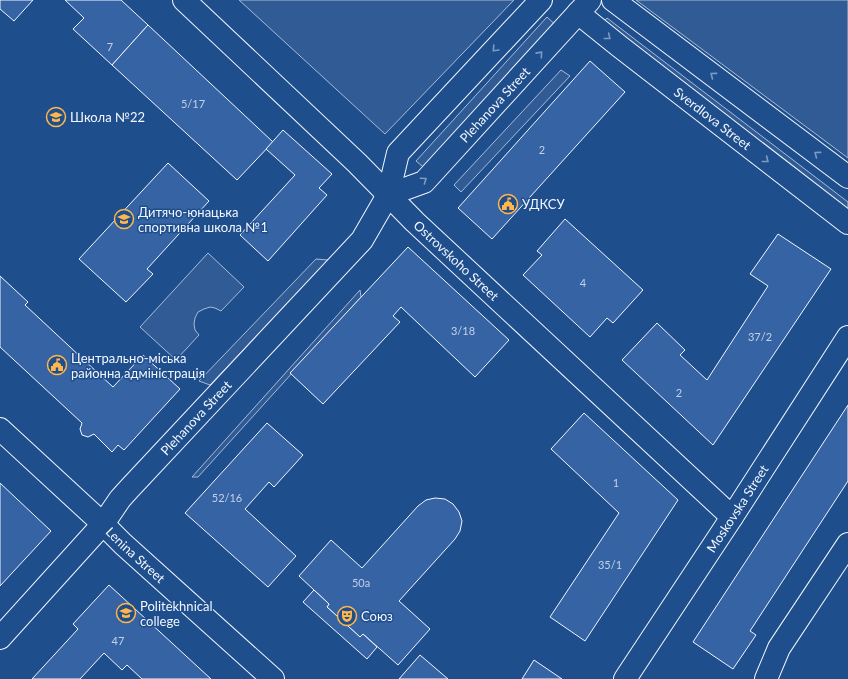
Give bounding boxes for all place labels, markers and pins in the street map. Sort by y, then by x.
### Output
school or university icon: Школа №22 [45,106,67,128]
place label: Школа №22 [70,109,145,125]
public building icon: УДКСУ [497,193,519,215]
place label: УДКСУ [522,196,565,212]
place label: Дитячо-юнацька спортивна школа №1 [138,204,268,235]
school or university icon: Дитячо-юнацька спортивна школа №1 [113,208,135,230]
place label: Центрально-міська районна адміністрація [71,350,205,381]
public building icon: Центрально-міська районна адміністрація [46,354,68,376]
place label: Politekhnical college [140,598,212,629]
school or university icon: Politekhnical college [115,602,137,624]
theatre icon: Союз [336,605,358,627]
place label: Союз [361,608,393,624]

